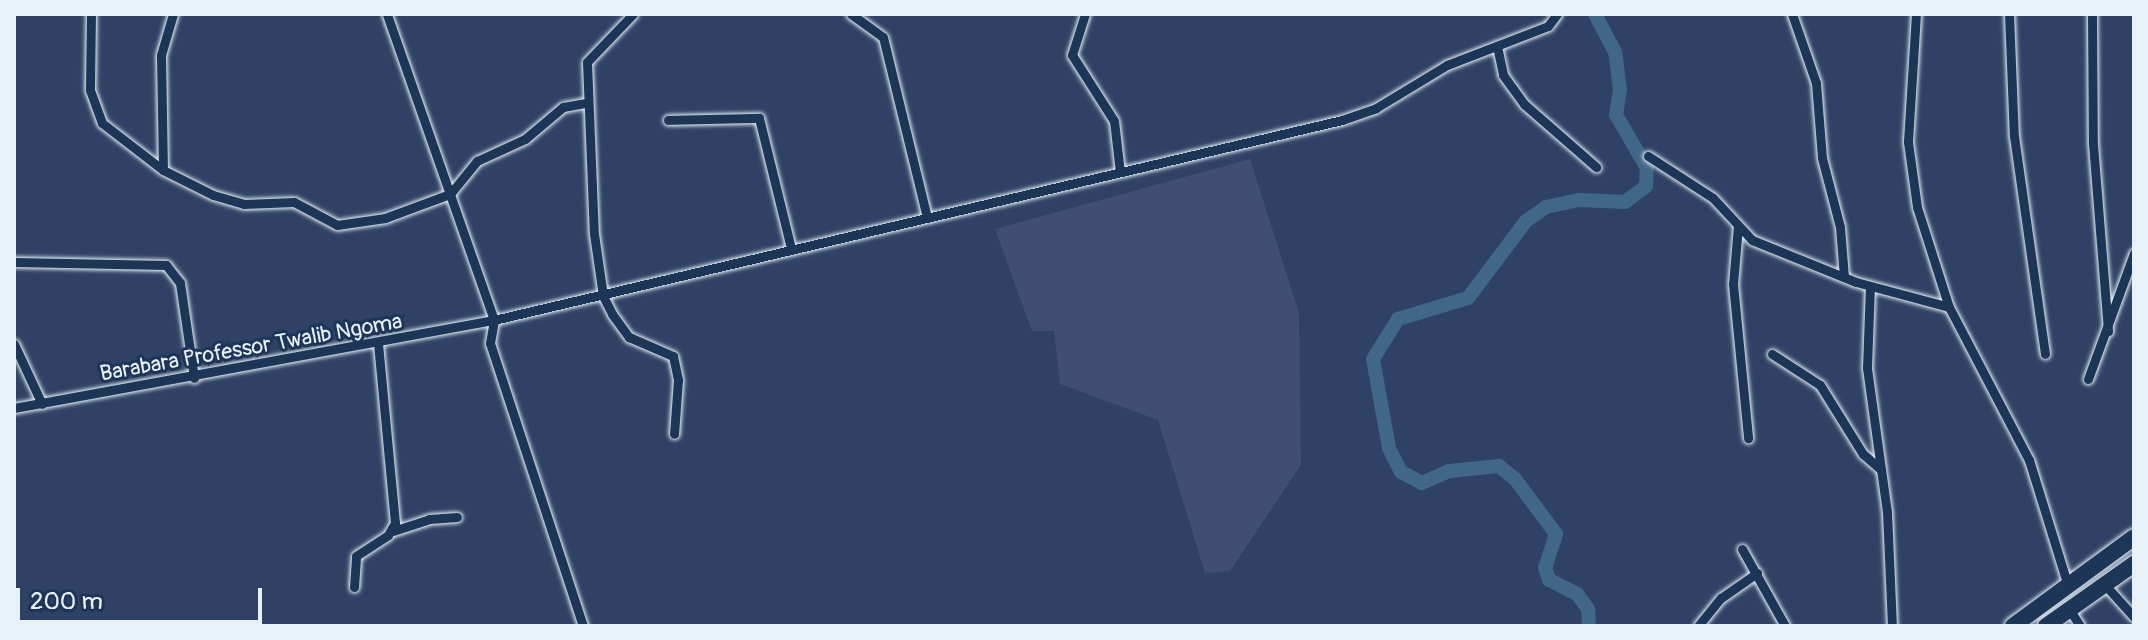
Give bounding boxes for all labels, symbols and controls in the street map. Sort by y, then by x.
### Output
street label: Barabara Professor Twalib Ngoma [98,308,404,388]
scale bar [20,572,266,622]
text: 200 m [30,587,103,616]

